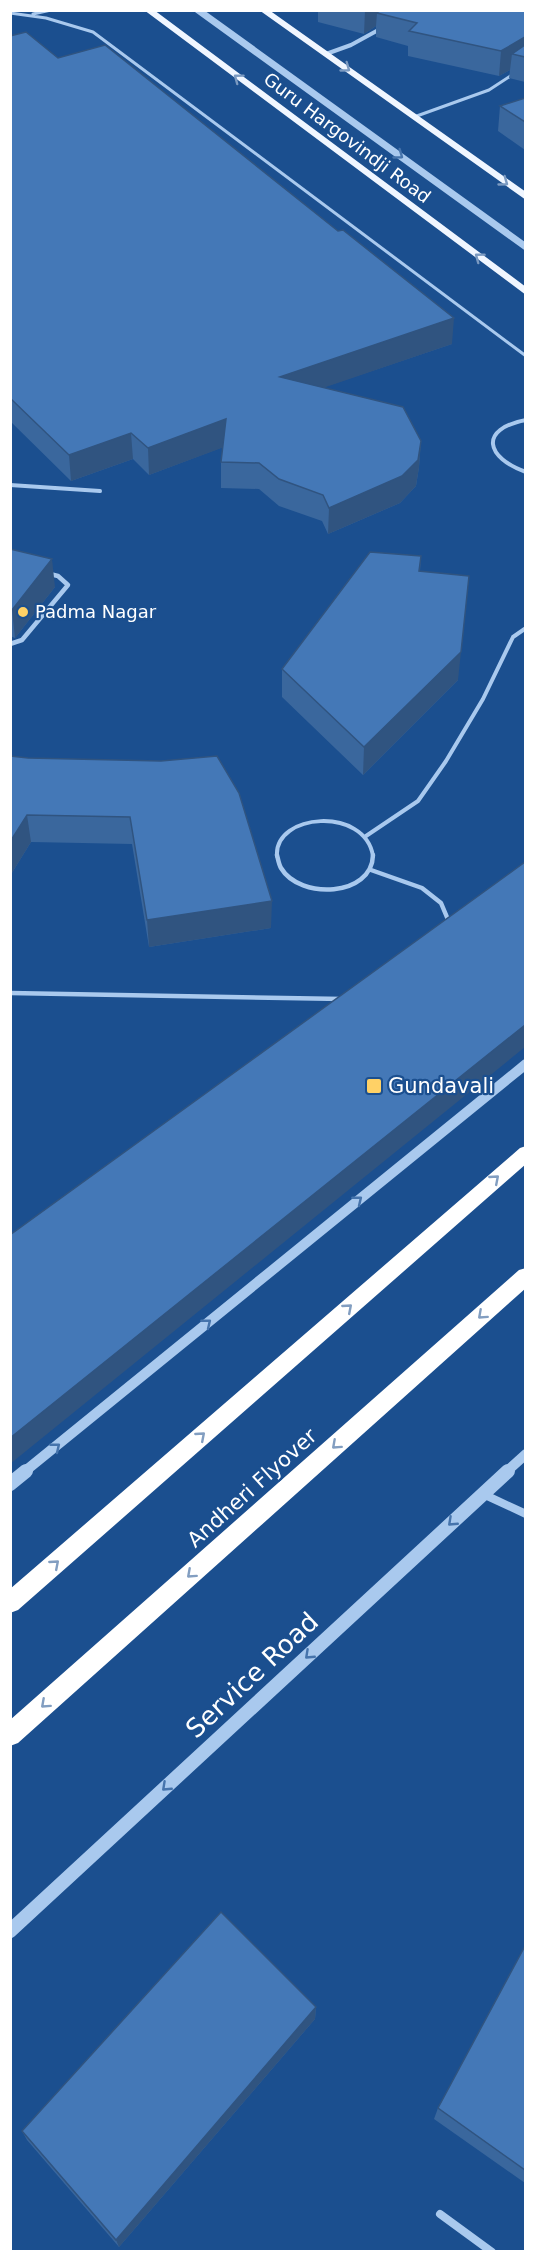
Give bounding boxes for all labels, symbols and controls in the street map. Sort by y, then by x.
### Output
one-way arrow [339,61,350,72]
street label: Guru Hargovindji Road [260,68,435,207]
one-way arrow [234,74,245,85]
one-way arrow [393,148,404,159]
one-way arrow [497,175,508,186]
one-way arrow [474,253,485,264]
place label: Padma Nagar [35,601,157,622]
marker: Padma Nagar [16,605,30,619]
place label: Gundavali [388,1074,494,1098]
marker: Gundavali [365,1077,383,1095]
one-way arrow [488,1175,499,1186]
one-way arrow [351,1197,362,1208]
one-way arrow [341,1304,352,1315]
one-way arrow [478,1308,489,1319]
one-way arrow [200,1320,211,1331]
street label: Andheri Flyover [182,1423,322,1552]
one-way arrow [194,1432,205,1443]
one-way arrow [332,1438,343,1449]
one-way arrow [49,1443,60,1454]
one-way arrow [448,1515,458,1526]
one-way arrow [48,1560,58,1571]
one-way arrow [187,1567,198,1578]
street label: Service Road [180,1606,324,1744]
one-way arrow [305,1648,315,1659]
one-way arrow [41,1697,52,1708]
one-way arrow [162,1780,172,1791]

